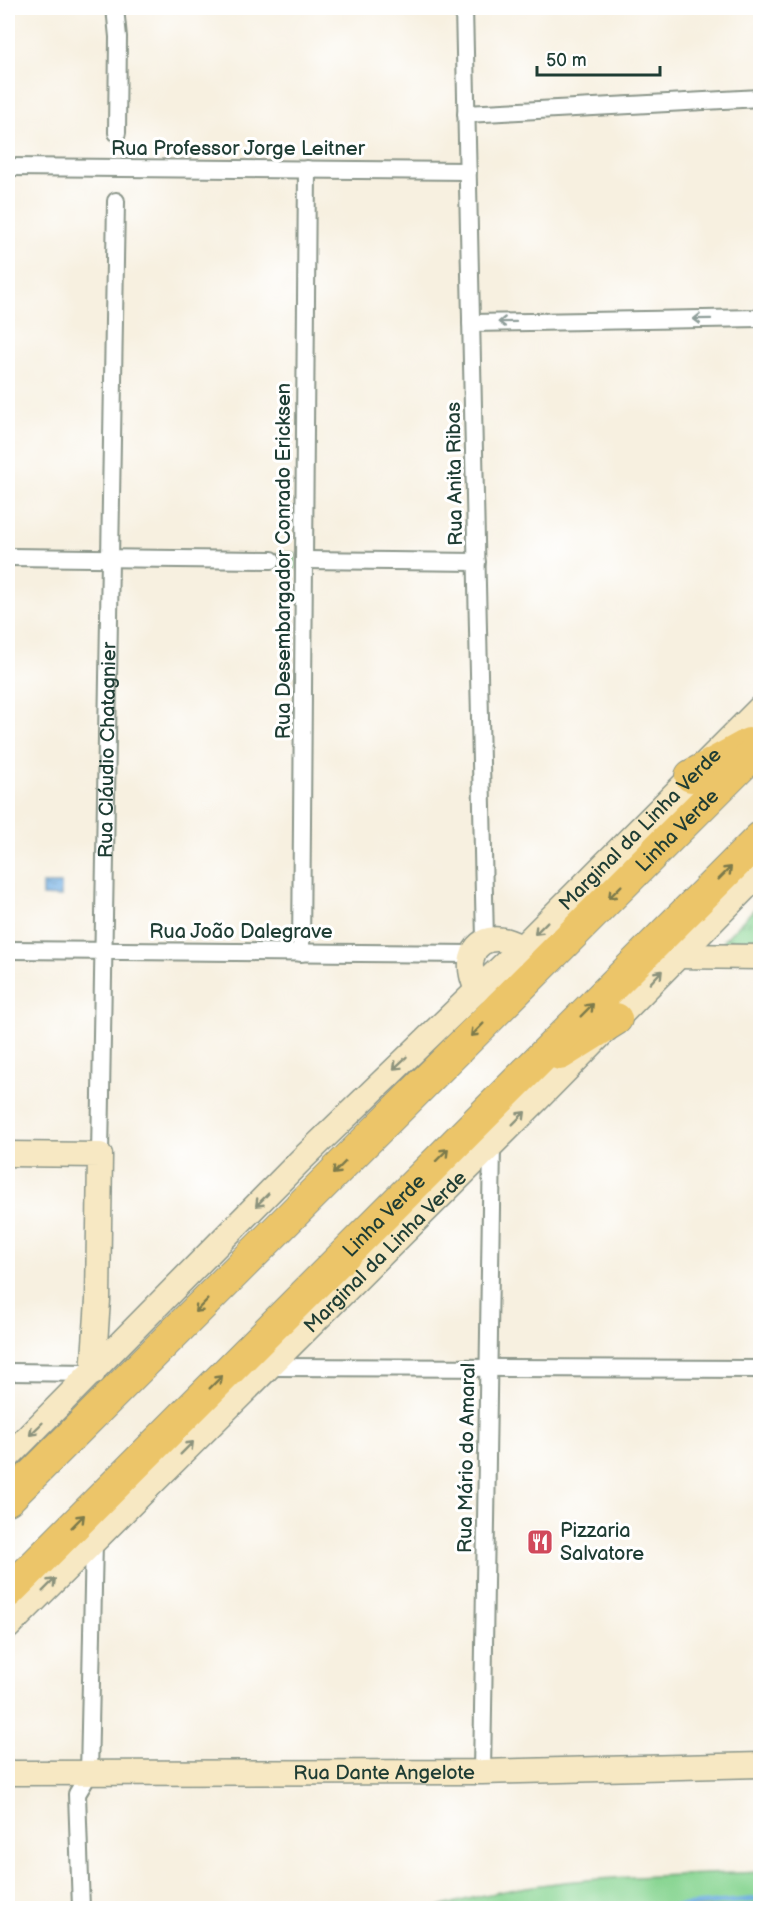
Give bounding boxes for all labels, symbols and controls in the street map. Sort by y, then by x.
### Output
scale bar [537,39,660,77]
text: 50 m [546,50,587,71]
street label: Rua Professor Jorge Leitner [111,137,366,161]
one-way arrow [693,313,713,325]
one-way arrow [498,317,518,328]
street label: Rua Desembargador Conrado Ericksen [272,383,296,739]
street label: Rua Anita Ribas [442,402,468,546]
street label: Rua Cláudio Chatagnier [94,641,122,858]
street label: Marginal da Linha Verde [553,743,725,915]
street label: Linha Verde [630,783,724,877]
one-way arrow [718,865,733,880]
one-way arrow [608,885,623,899]
street label: Rua João Dalegrave [149,920,333,944]
one-way arrow [534,920,549,935]
one-way arrow [649,970,663,985]
one-way arrow [579,1003,594,1017]
one-way arrow [470,1022,485,1037]
one-way arrow [393,1056,408,1070]
one-way arrow [512,1111,527,1125]
one-way arrow [435,1147,450,1162]
one-way arrow [332,1160,347,1175]
street label: Marginal da Linha Verde [299,1166,472,1338]
street label: Linha Verde [338,1169,431,1263]
one-way arrow [255,1192,270,1207]
one-way arrow [194,1298,209,1313]
street label: Rua Mário do Amaral [453,1363,481,1553]
one-way arrow [208,1375,223,1390]
one-way arrow [29,1422,44,1436]
one-way arrow [180,1441,195,1455]
one-way arrow [71,1513,86,1528]
place label: Pizzaria Salvatore [560,1519,644,1566]
restaurant icon: Pizzaria Salvatore [525,1527,555,1557]
one-way arrow [41,1578,56,1593]
street label: Rua Dante Angelote [293,1761,475,1785]

